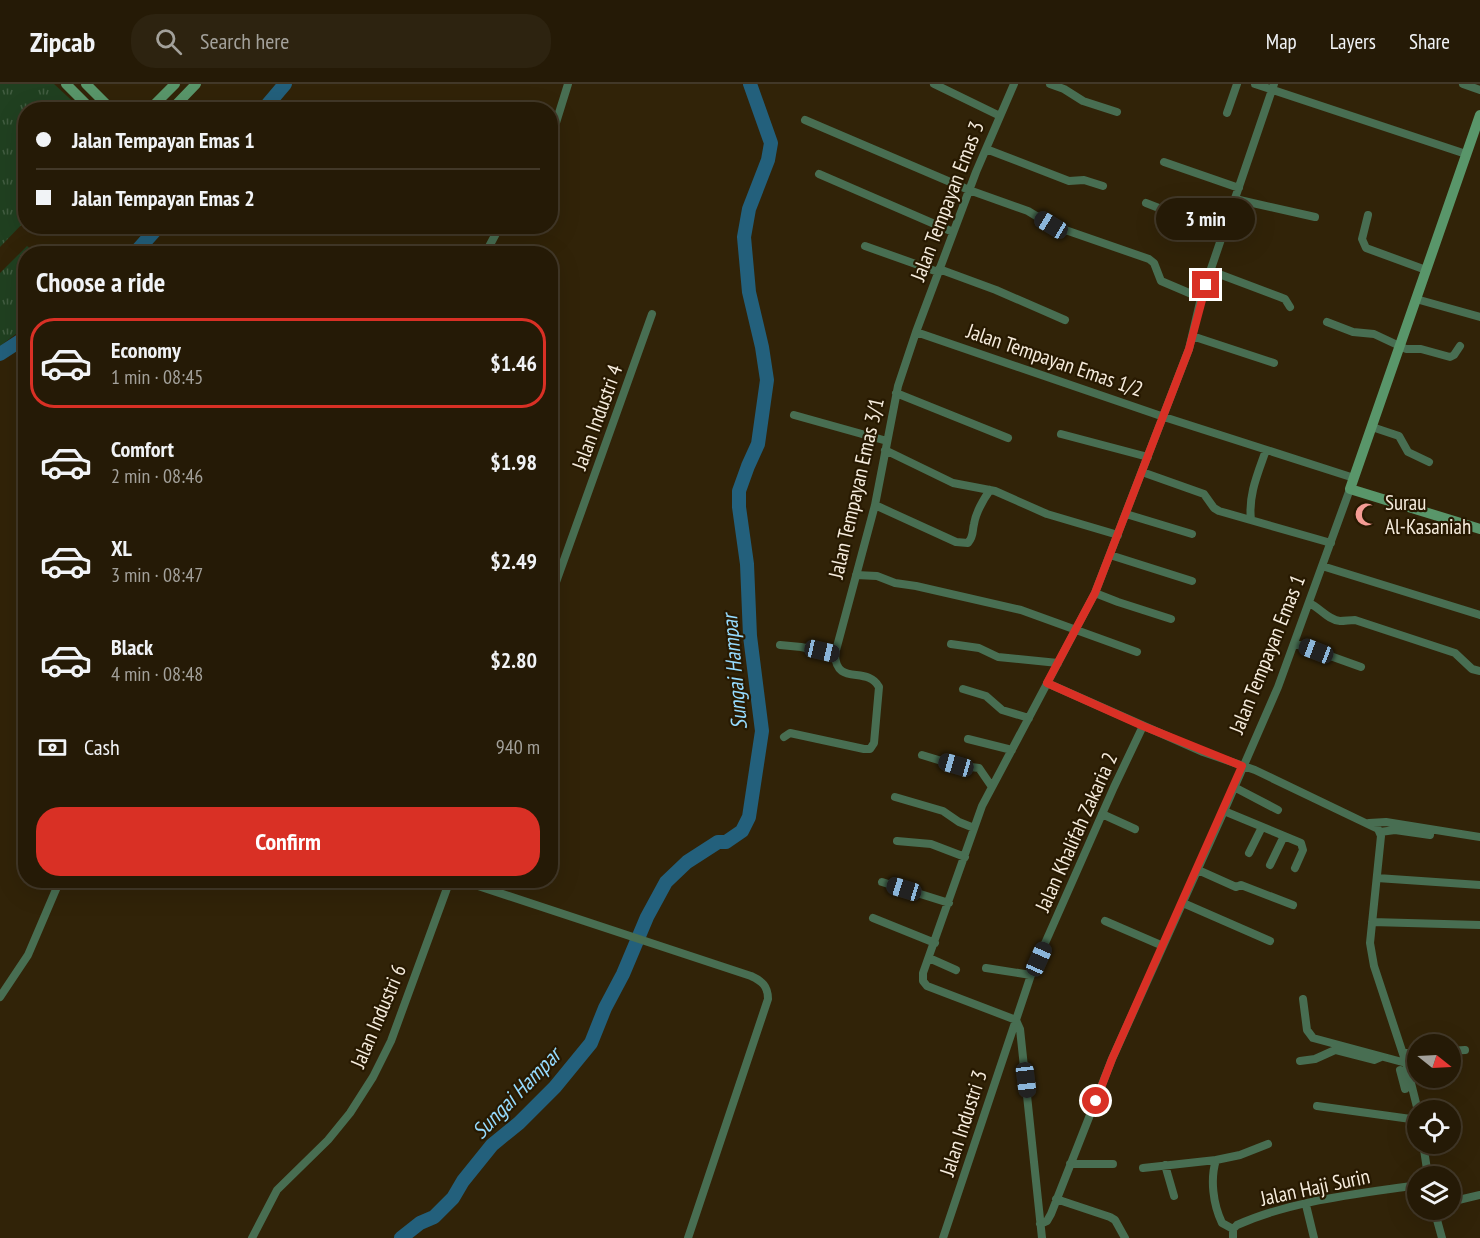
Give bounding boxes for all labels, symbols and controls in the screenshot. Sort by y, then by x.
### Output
search box [131,14,551,68]
text: Zipcab [30,23,95,60]
icon: search [152,25,185,58]
text: Search here [200,27,289,55]
text: Map [1266,28,1297,55]
text: Layers [1330,28,1376,55]
text: Share [1409,28,1450,55]
street label: Jalan Tempayan Emas 3 [904,117,990,286]
text: Jalan Tempayan Emas 1 [72,126,255,154]
text: Jalan Tempayan Emas 2 [72,184,255,212]
callout: 3 min [1156,198,1256,240]
text: 3 min [1185,206,1226,232]
car [1031,208,1071,242]
text: Choose a ride [36,265,165,299]
route end [1192,271,1219,298]
street label: Jalan Tempayan Emas 1/2 [962,317,1147,403]
icon: car [39,336,93,390]
text: Economy [111,336,181,364]
text: $1.46 [490,349,537,377]
street label: Jalan Industri 4 [565,360,629,474]
text: 1 min · 08:45 [111,364,203,390]
street label: Jalan Tempayan Emas 3/1 [822,395,890,582]
icon: car [39,435,93,489]
text: Comfort [111,435,174,463]
text: $1.98 [490,448,537,476]
text: 2 min · 08:46 [111,463,203,489]
place label: Surau Al-Kasaniah [1385,489,1471,540]
mosque icon: Surau Al-Kasaniah [1354,501,1380,527]
icon: car [39,534,93,588]
text: XL [111,534,132,562]
text: $2.49 [490,547,537,575]
text: 3 min · 08:47 [111,562,203,588]
street label: Jalan Tempayan Emas 1 [1222,571,1311,738]
water label: Sungai Hampar [715,610,753,731]
icon: car [39,633,93,687]
text: Black [111,633,153,661]
car [1296,636,1336,666]
car [802,638,842,664]
text: $2.80 [490,646,537,674]
text: 4 min · 08:48 [111,661,203,687]
icon: cash [36,731,69,764]
text: Cash [84,733,120,761]
text: 940 m [496,734,540,760]
street label: Jalan Khalifah Zakaria 2 [1028,748,1123,917]
car [936,751,976,779]
button: Confirm [36,807,540,876]
car [884,875,924,903]
car [1023,939,1055,979]
street label: Jalan Industri 6 [344,960,412,1073]
north arrow [1407,1034,1461,1088]
map controls [1407,1034,1461,1220]
water label: Sungai Hampar [466,1040,568,1144]
car [1015,1061,1037,1099]
street label: Jalan Industri 3 [933,1067,993,1180]
route start [1082,1087,1109,1114]
button: locate [1407,1100,1461,1154]
street label: Jalan Haji Surin [1257,1162,1372,1212]
button: layers [1407,1166,1461,1220]

